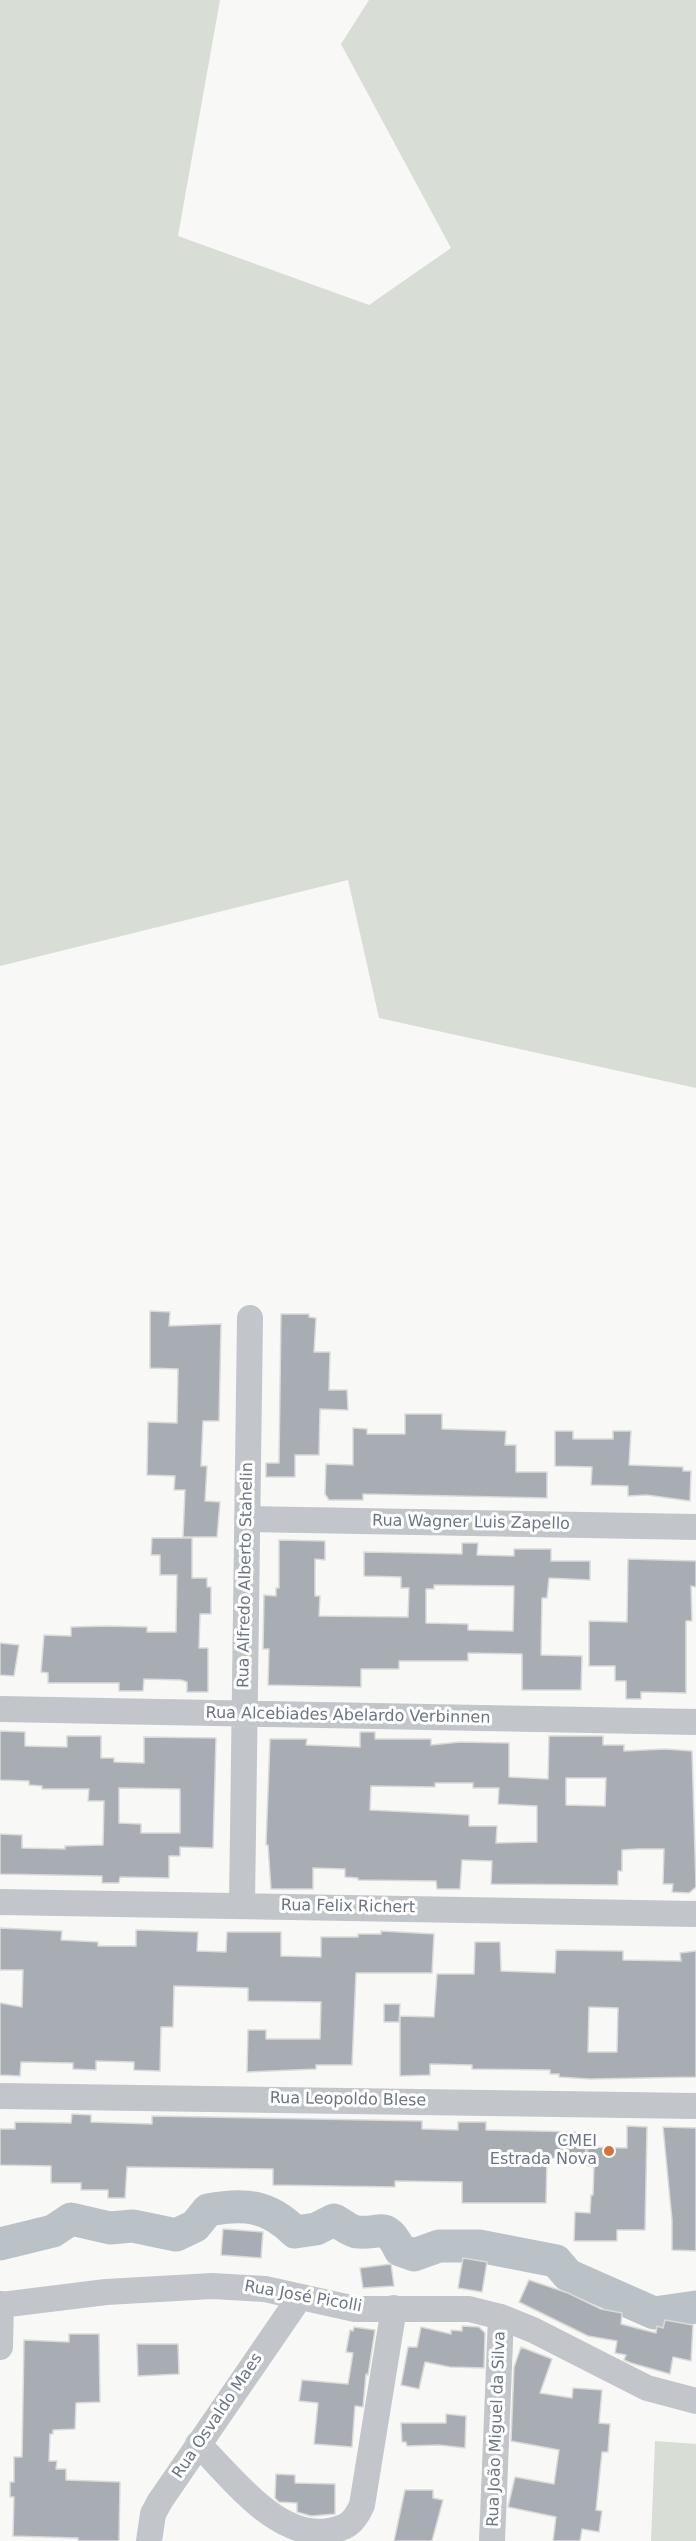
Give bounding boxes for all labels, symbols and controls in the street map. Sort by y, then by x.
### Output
street label: Rua Alfredo Alberto Stahelin [234,1462,258,1688]
street label: Rua Wagner Luis Zapello [372,1512,570,1534]
street label: Rua Alcebiades Abelardo Verbinnen [205,1704,491,1728]
street label: Rua Felix Richert [281,1896,415,1918]
street label: Rua Leopoldo Blese [270,2089,426,2111]
place label: CMEI Estrada Nova [490,2132,597,2170]
marker: CMEI Estrada Nova [602,2144,616,2158]
street label: Rua José Picolli [243,2277,363,2317]
street label: Rua João Miguel da Silva [484,2331,510,2527]
street label: Rua Osvaldo Maes [169,2350,267,2482]

